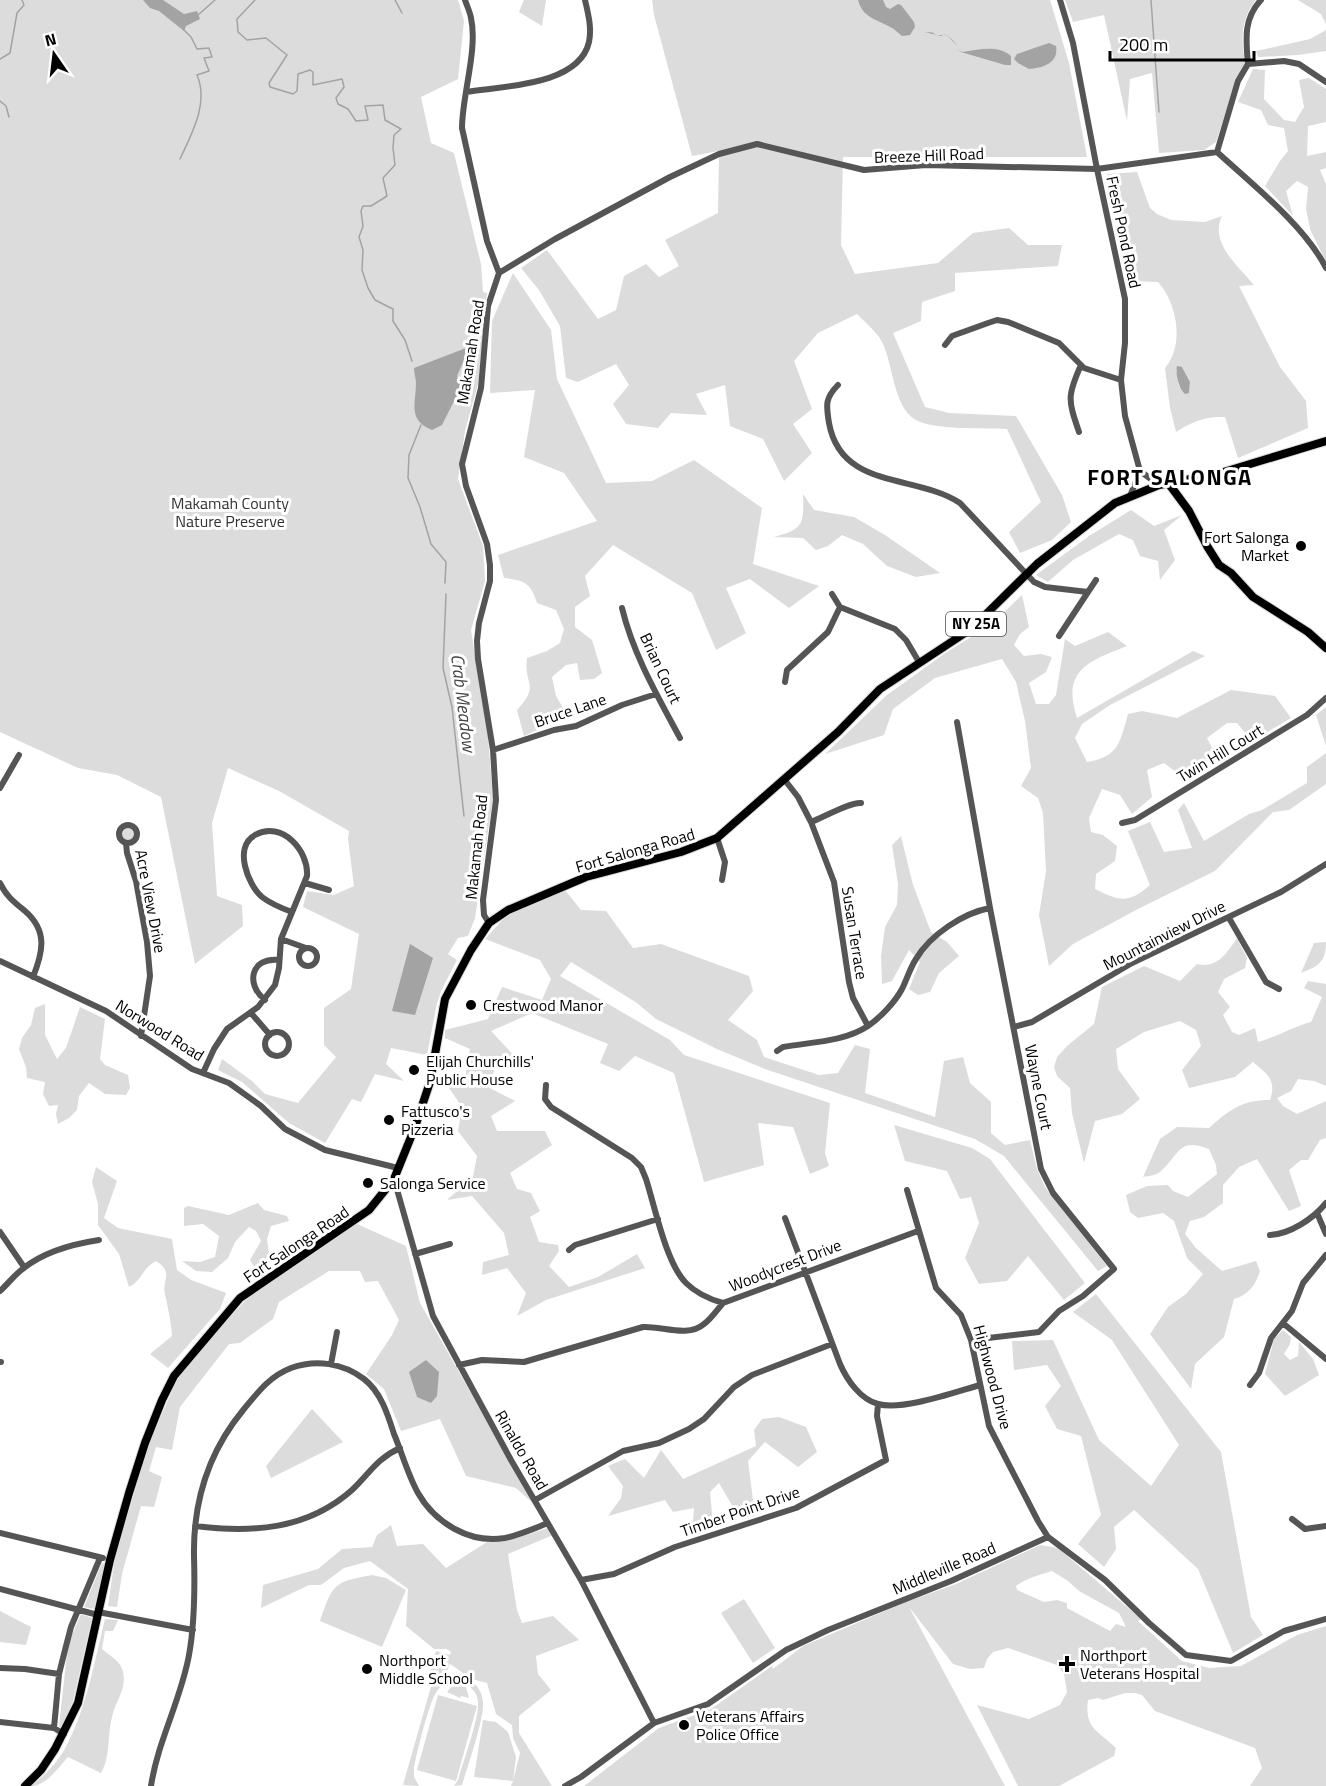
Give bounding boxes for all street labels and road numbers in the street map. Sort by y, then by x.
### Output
street label: Breeze Hill Road [874,141,984,169]
street label: Fresh Pond Road [1100,174,1148,290]
street label: Makamah Road [450,298,490,406]
road number: NY 25A [946,612,1006,636]
street label: Brian Court [634,629,688,708]
street label: Bruce Lane [531,686,609,734]
street label: Twin Hill Court [1172,718,1268,788]
street label: Makamah Road [459,793,493,901]
street label: Fort Salonga Road [573,822,697,878]
street label: Acre View Drive [129,847,173,955]
street label: Susan Terrace [836,885,874,981]
street label: Mountainview Drive [1099,894,1229,976]
street label: Norwood Road [111,993,209,1067]
street label: Wayne Court [1019,1042,1059,1132]
street label: Fort Salonga Road [238,1200,354,1288]
street label: Woodycrest Drive [725,1233,845,1297]
street label: Highwood Drive [968,1322,1018,1432]
street label: Rinaldo Road [489,1406,555,1494]
street label: Timber Point Drive [677,1479,803,1543]
street label: Middleville Road [889,1535,999,1601]

